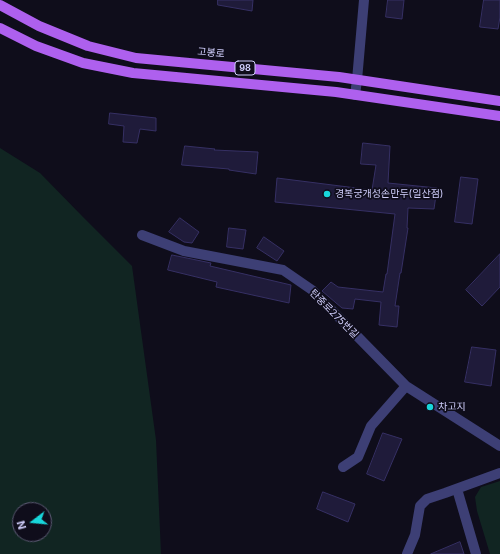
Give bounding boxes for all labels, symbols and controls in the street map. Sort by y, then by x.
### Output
street label: 고봉로 [197,46,225,60]
road number: 98 [235,61,255,75]
place label: 경복궁개성손만두(일산점) [335,188,443,200]
marker: 경복궁개성손만두(일산점) [322,189,332,199]
street label: 탄중로275번길 [307,287,361,341]
place label: 차고지 [438,401,466,413]
marker: 차고지 [425,402,435,412]
north arrow [12,502,52,542]
text: N [14,519,29,531]

